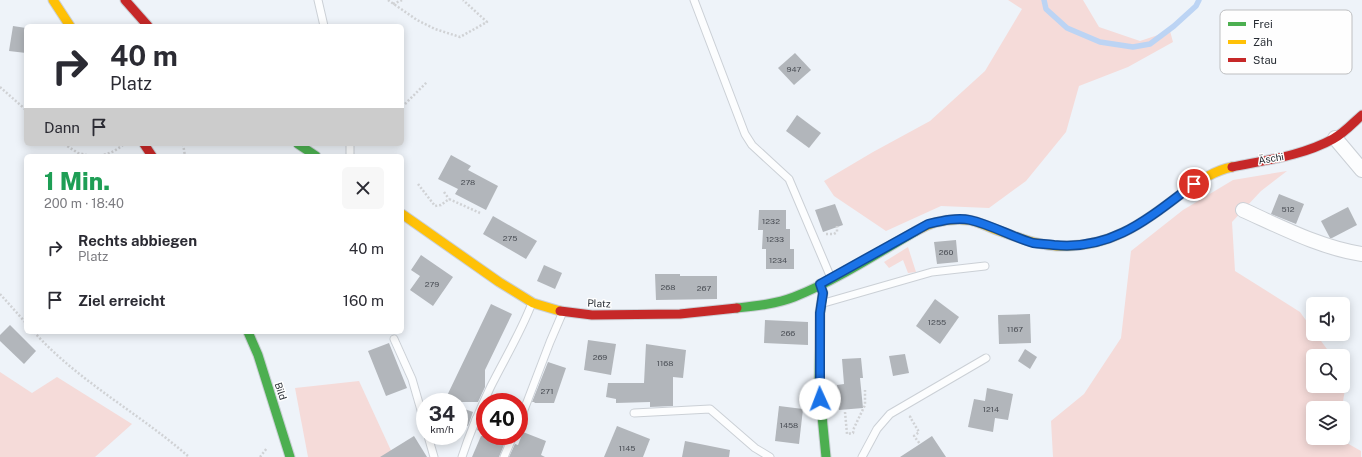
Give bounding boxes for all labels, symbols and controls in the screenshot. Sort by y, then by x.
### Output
legend [1220,10,1352,74]
text: Frei [1253,18,1273,30]
text: Zäh [1253,36,1273,48]
text: 40 m [110,39,178,72]
icon: right [44,40,96,92]
text: Stau [1253,54,1277,66]
house number: 947 [787,64,802,74]
text: Platz [110,73,152,94]
icon: arrive [88,116,110,138]
text: Dann [44,119,80,136]
street label: Äschi [1257,150,1285,166]
text: 1 Min. [44,167,110,195]
button: close [342,167,384,209]
pin [1177,167,1211,201]
icon: arrive [1183,173,1205,195]
house number: 278 [461,177,475,187]
text: 200 m · 18:40 [44,196,124,211]
house number: 512 [1281,204,1295,214]
house number: 1232 [762,216,780,226]
text: Rechts abbiegen [78,232,197,249]
house number: 275 [503,233,517,243]
house number: 1233 [766,234,784,244]
icon: right [44,237,66,259]
text: 40 m [349,240,384,257]
house number: 260 [939,247,953,257]
text: Platz [78,249,108,264]
house number: 1234 [769,255,787,265]
house number: 279 [425,279,439,289]
house number: 268 [661,282,675,292]
house number: 267 [697,283,711,293]
icon: arrive [44,289,66,311]
text: Ziel erreicht [78,292,165,309]
text: 160 m [343,292,384,309]
street label: Platz [587,297,611,309]
map controls [1306,297,1350,445]
button: sound [1306,297,1350,341]
house number: 1255 [928,317,946,327]
house number: 1167 [1007,324,1023,334]
house number: 266 [781,328,795,338]
button: search [1306,349,1350,393]
house number: 269 [593,352,607,362]
house number: 1168 [657,358,673,368]
position arrow [799,378,841,420]
street label: Bild [273,381,289,401]
house number: 271 [541,386,554,396]
speed limit sign: 40 [476,393,528,445]
button: layers [1306,401,1350,445]
text: 34 [429,402,455,426]
house number: 1214 [983,404,999,414]
house number: 1458 [780,420,798,430]
text: km/h [430,423,454,435]
house number: 1145 [619,443,635,453]

